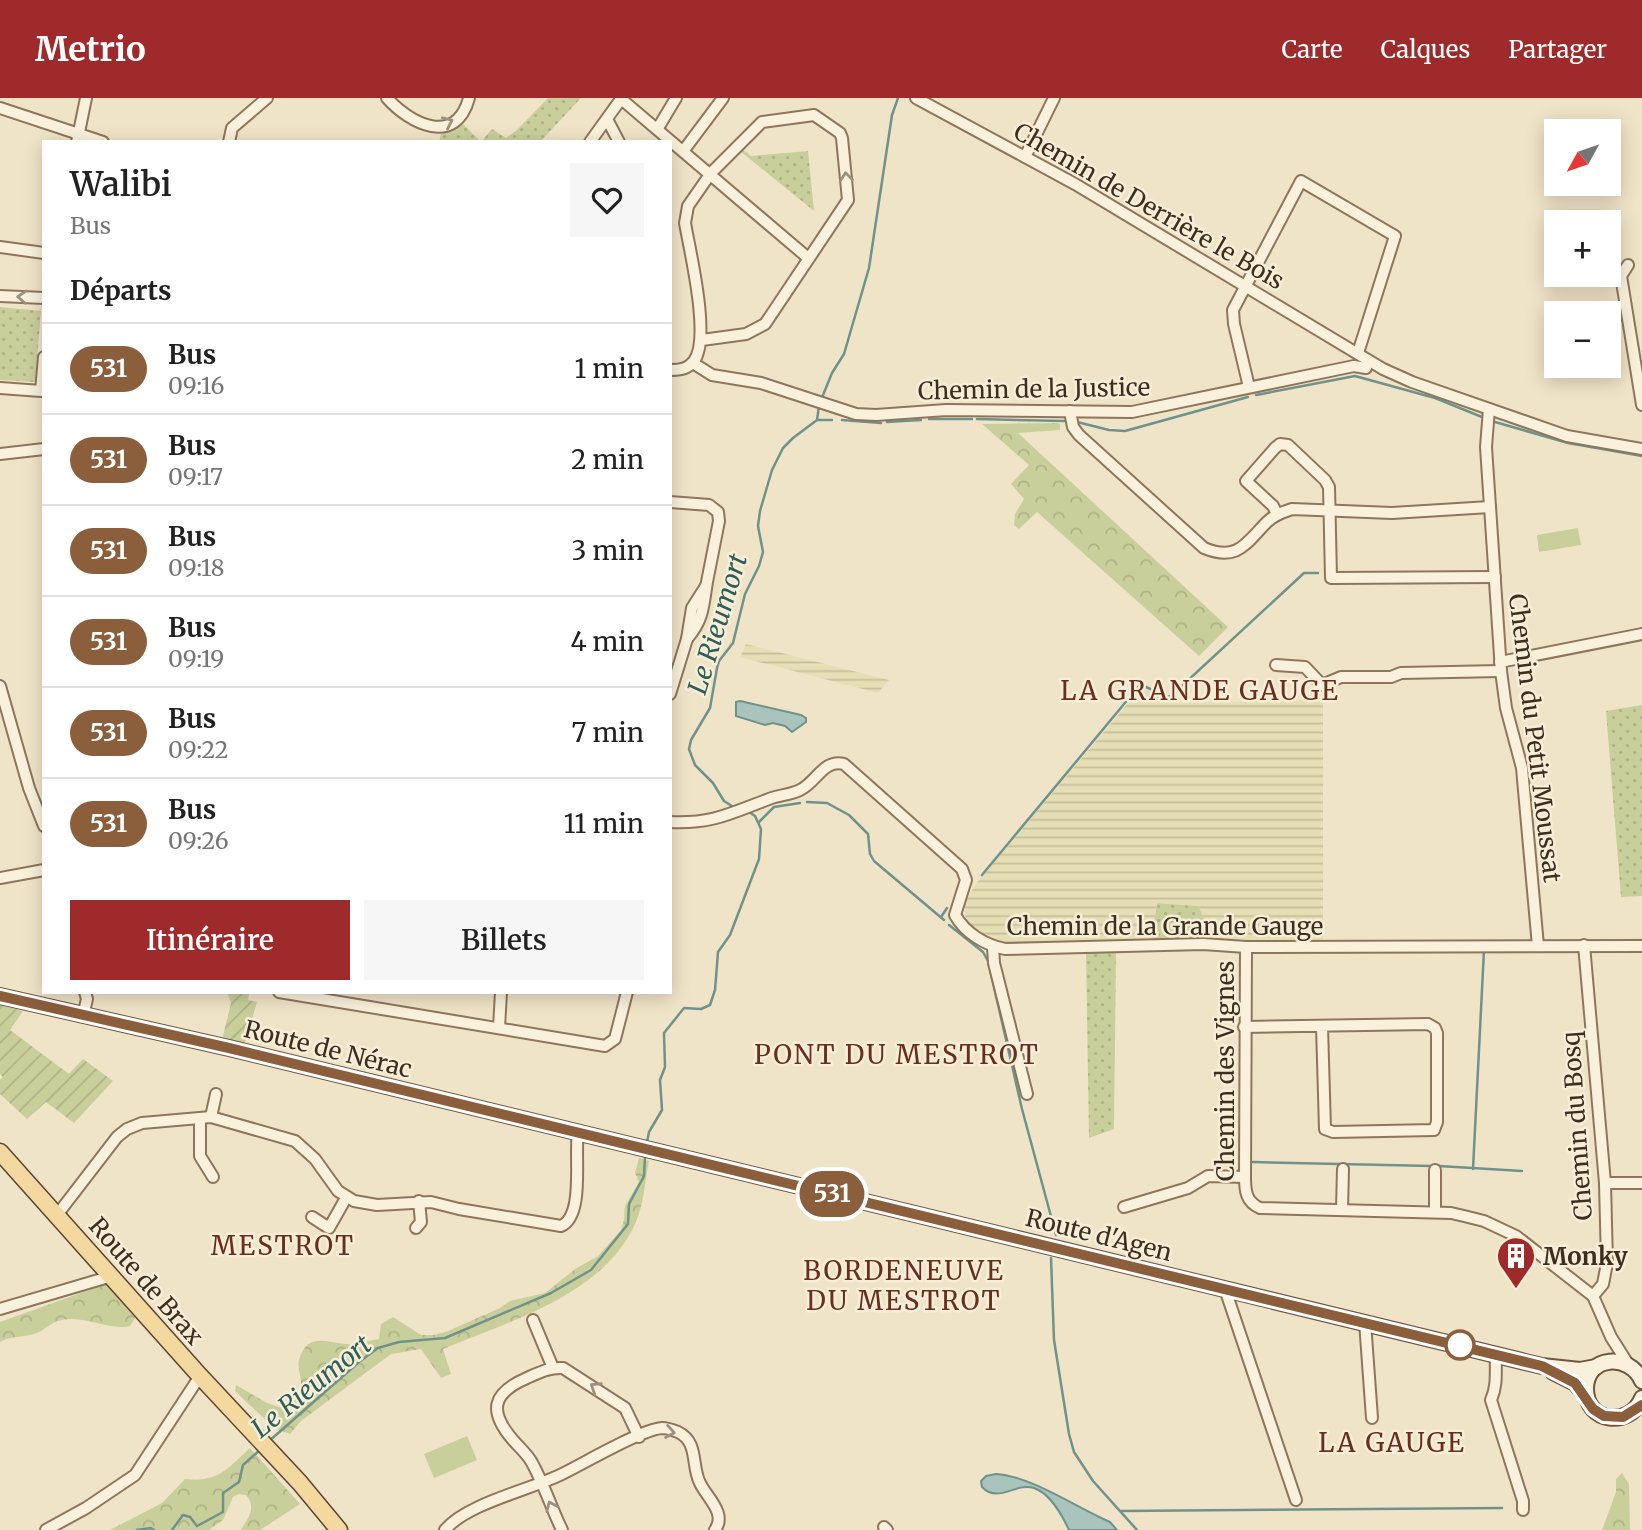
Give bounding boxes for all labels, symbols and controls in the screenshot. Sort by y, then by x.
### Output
text: Metrio [35,29,146,70]
text: Carte [1281,34,1342,65]
text: Calques [1380,34,1470,65]
text: Partager [1508,34,1607,65]
street label: Chemin de Derrière le Bois [1008,116,1290,296]
one-way arrow [441,117,453,131]
north arrow [1544,119,1620,196]
map controls [1544,119,1621,378]
button: heart [570,163,644,237]
text: Walibi [70,164,172,205]
one-way arrow [839,171,854,183]
button: + [1544,210,1621,287]
text: Bus [70,211,111,240]
text: Départs [70,274,171,307]
one-way arrow [16,290,27,305]
button: − [1544,301,1621,378]
text: Bus [168,338,216,371]
text: 1 min [575,352,644,385]
text: 531 [90,353,127,384]
text: 09:16 [168,371,224,400]
street label: Chemin de la Justice [918,371,1150,407]
text: Bus [168,429,216,462]
text: 2 min [571,443,644,476]
text: 531 [90,444,127,475]
text: 09:17 [168,462,223,491]
text: Bus [168,520,216,553]
text: 3 min [572,534,644,567]
text: 531 [90,535,127,566]
water label: Le Rieumort [680,549,754,698]
text: 09:18 [168,553,224,582]
street label: Chemin du Petit Moussat [1502,592,1568,885]
text: Bus [168,611,216,644]
text: 4 min [570,625,644,658]
text: 531 [90,626,127,657]
text: 09:19 [168,644,224,673]
district label: LA GRANDE GAUGE [1060,674,1340,707]
text: Bus [168,702,216,735]
text: 7 min [572,716,644,749]
text: 531 [90,717,127,748]
text: 09:22 [168,735,228,764]
text: Bus [168,793,216,826]
text: 11 min [564,807,644,840]
text: 531 [90,808,127,839]
text: 09:26 [168,826,229,855]
button: Itinéraire [70,900,350,980]
button: Billets [364,900,644,980]
street label: Chemin de la Grande Gauge [1007,911,1323,942]
street label: Chemin des Vignes [1210,961,1241,1181]
street label: Route de Nérac [241,1013,415,1085]
street label: Chemin du Bosq [1555,1030,1599,1221]
district label: PONT DU MESTROT [754,1038,1040,1071]
line badge: 531 [792,1171,872,1217]
text: 531 [813,1178,851,1209]
street label: Route d'Agen [1023,1202,1175,1268]
street label: Route de Brax [82,1211,210,1352]
district label: MESTROT [211,1229,355,1262]
building icon: Monky [1495,1235,1537,1290]
place label: Monky [1543,1241,1628,1272]
district label: BORDENEUVE DU MESTROT [803,1254,1005,1317]
water label: Le Rieumort [244,1327,378,1444]
unlabelled marker [1445,1330,1475,1360]
one-way arrow [590,1383,603,1396]
one-way arrow [664,1424,675,1439]
district label: LA GAUGE [1318,1426,1466,1459]
one-way arrow [545,1501,559,1513]

